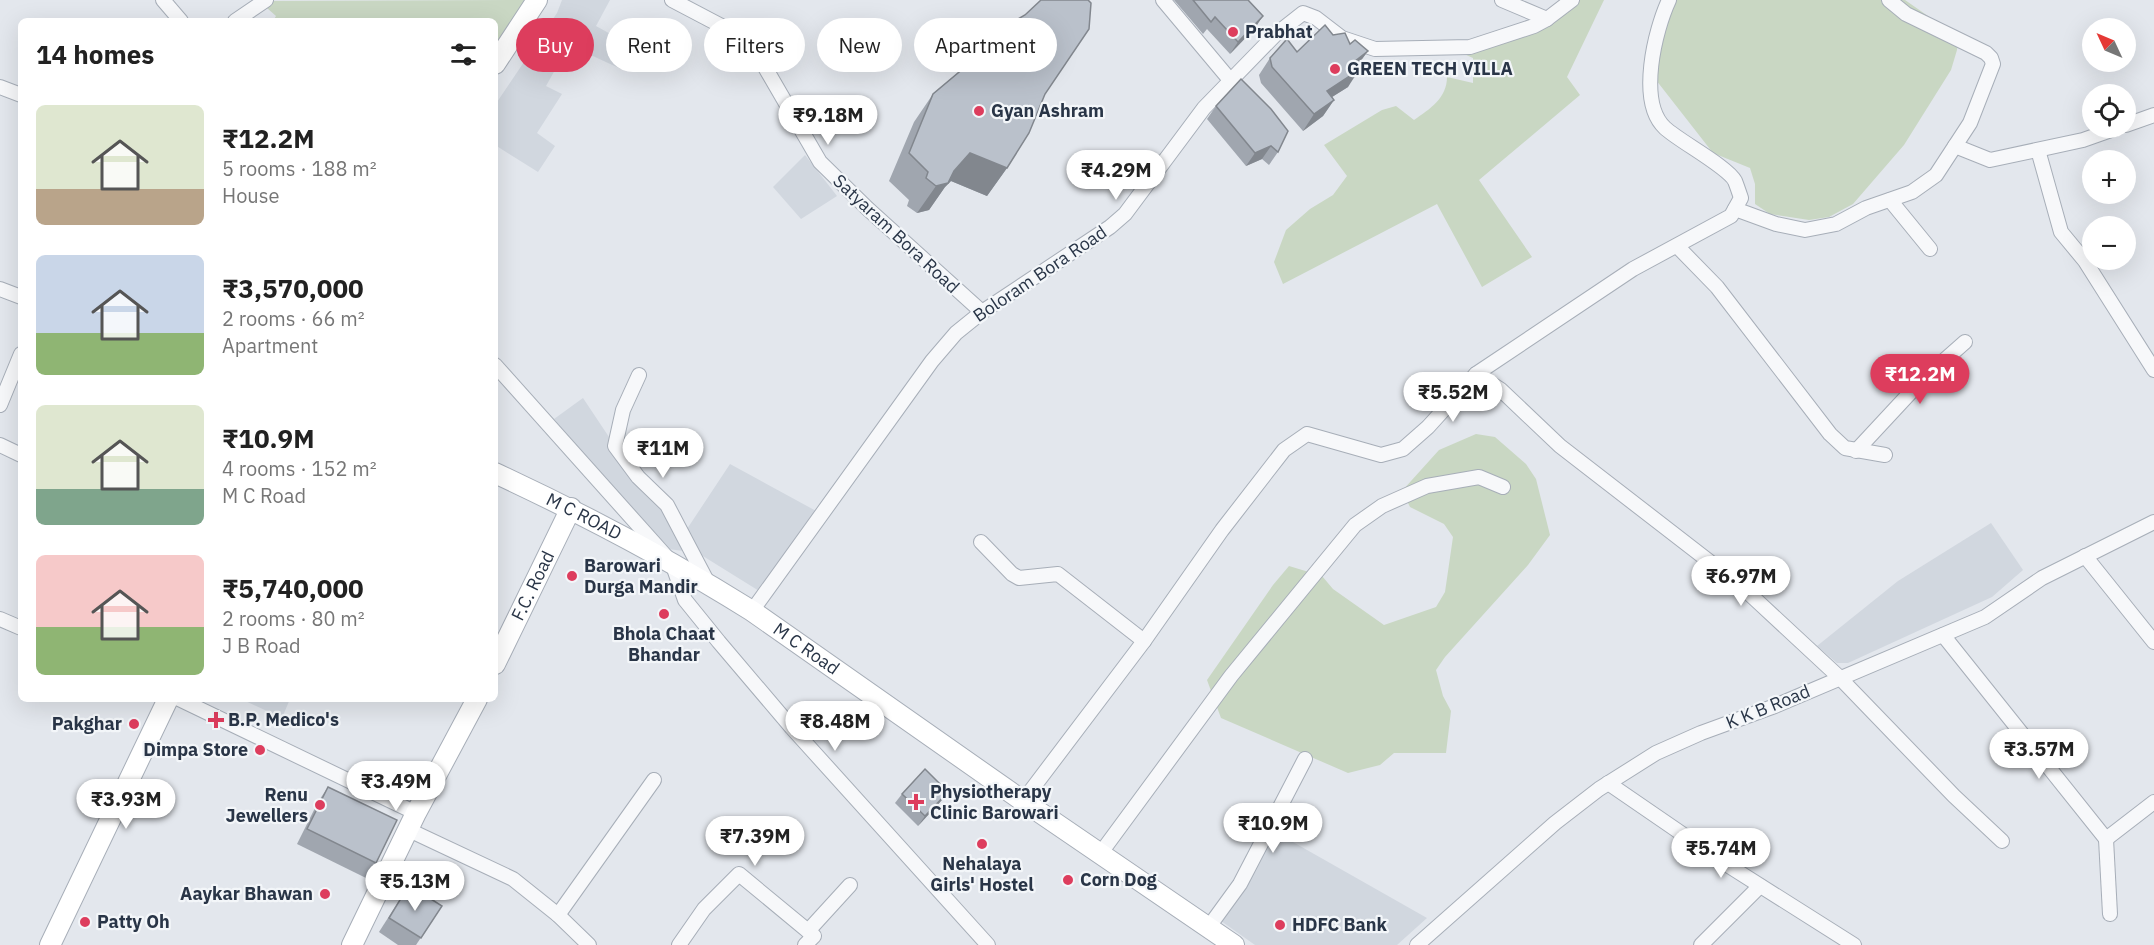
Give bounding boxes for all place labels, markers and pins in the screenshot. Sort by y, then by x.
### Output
place label: Prabhat [1245,20,1313,43]
marker: Prabhat [1226,25,1240,39]
place label: GREEN TECH VILLA [1347,57,1513,80]
marker: GREEN TECH VILLA [1328,62,1342,76]
pin: ₹9.18M [779,95,877,146]
place label: Gyan Ashram [991,99,1104,122]
marker: Gyan Ashram [972,104,986,118]
pin: ₹4.29M [1067,150,1165,201]
pin: ₹12.2M [1871,354,1969,405]
pin: ₹5.52M [1404,372,1502,423]
pin: ₹11M [627,428,699,479]
place label: Barowari Durga Mandir [584,554,698,598]
pin: ₹6.97M [1692,556,1790,607]
marker: Barowari Durga Mandir [565,569,579,583]
marker: Bhola Chaat Bhandar [657,607,671,621]
place label: Bhola Chaat Bhandar [613,622,715,666]
pin: ₹8.48M [786,701,884,752]
place label: B.P. Medico's [228,708,339,731]
place label: Pakghar [52,712,122,735]
marker: B.P. Medico's [209,713,223,727]
marker: Pakghar [127,717,141,731]
pin: ₹3.57M [1990,729,2088,780]
place label: Dimpa Store [143,738,248,761]
marker: Dimpa Store [253,743,267,757]
pin: ₹3.49M [347,761,445,812]
pin: ₹3.93M [77,779,175,830]
place label: Physiotherapy Clinic Barowari [930,780,1059,824]
place label: Renu Jewellers [226,783,308,827]
marker: Physiotherapy Clinic Barowari [907,793,925,811]
marker: Renu Jewellers [313,798,327,812]
pin: ₹10.9M [1224,803,1322,854]
pin: ₹7.39M [706,816,804,867]
pin: ₹5.74M [1672,828,1770,879]
marker: Nehalaya Girls' Hostel [975,837,989,851]
place label: Nehalaya Girls' Hostel [930,852,1034,896]
pin: ₹5.13M [366,861,464,912]
place label: Corn Dog [1080,868,1157,891]
marker: Corn Dog [1061,873,1075,887]
place label: Aaykar Bhawan [180,882,313,905]
marker: Aaykar Bhawan [318,887,332,901]
place label: Patty Oh [97,910,170,933]
place label: HDFC Bank [1292,913,1388,936]
marker: Patty Oh [78,915,92,929]
marker: HDFC Bank [1273,918,1287,932]

